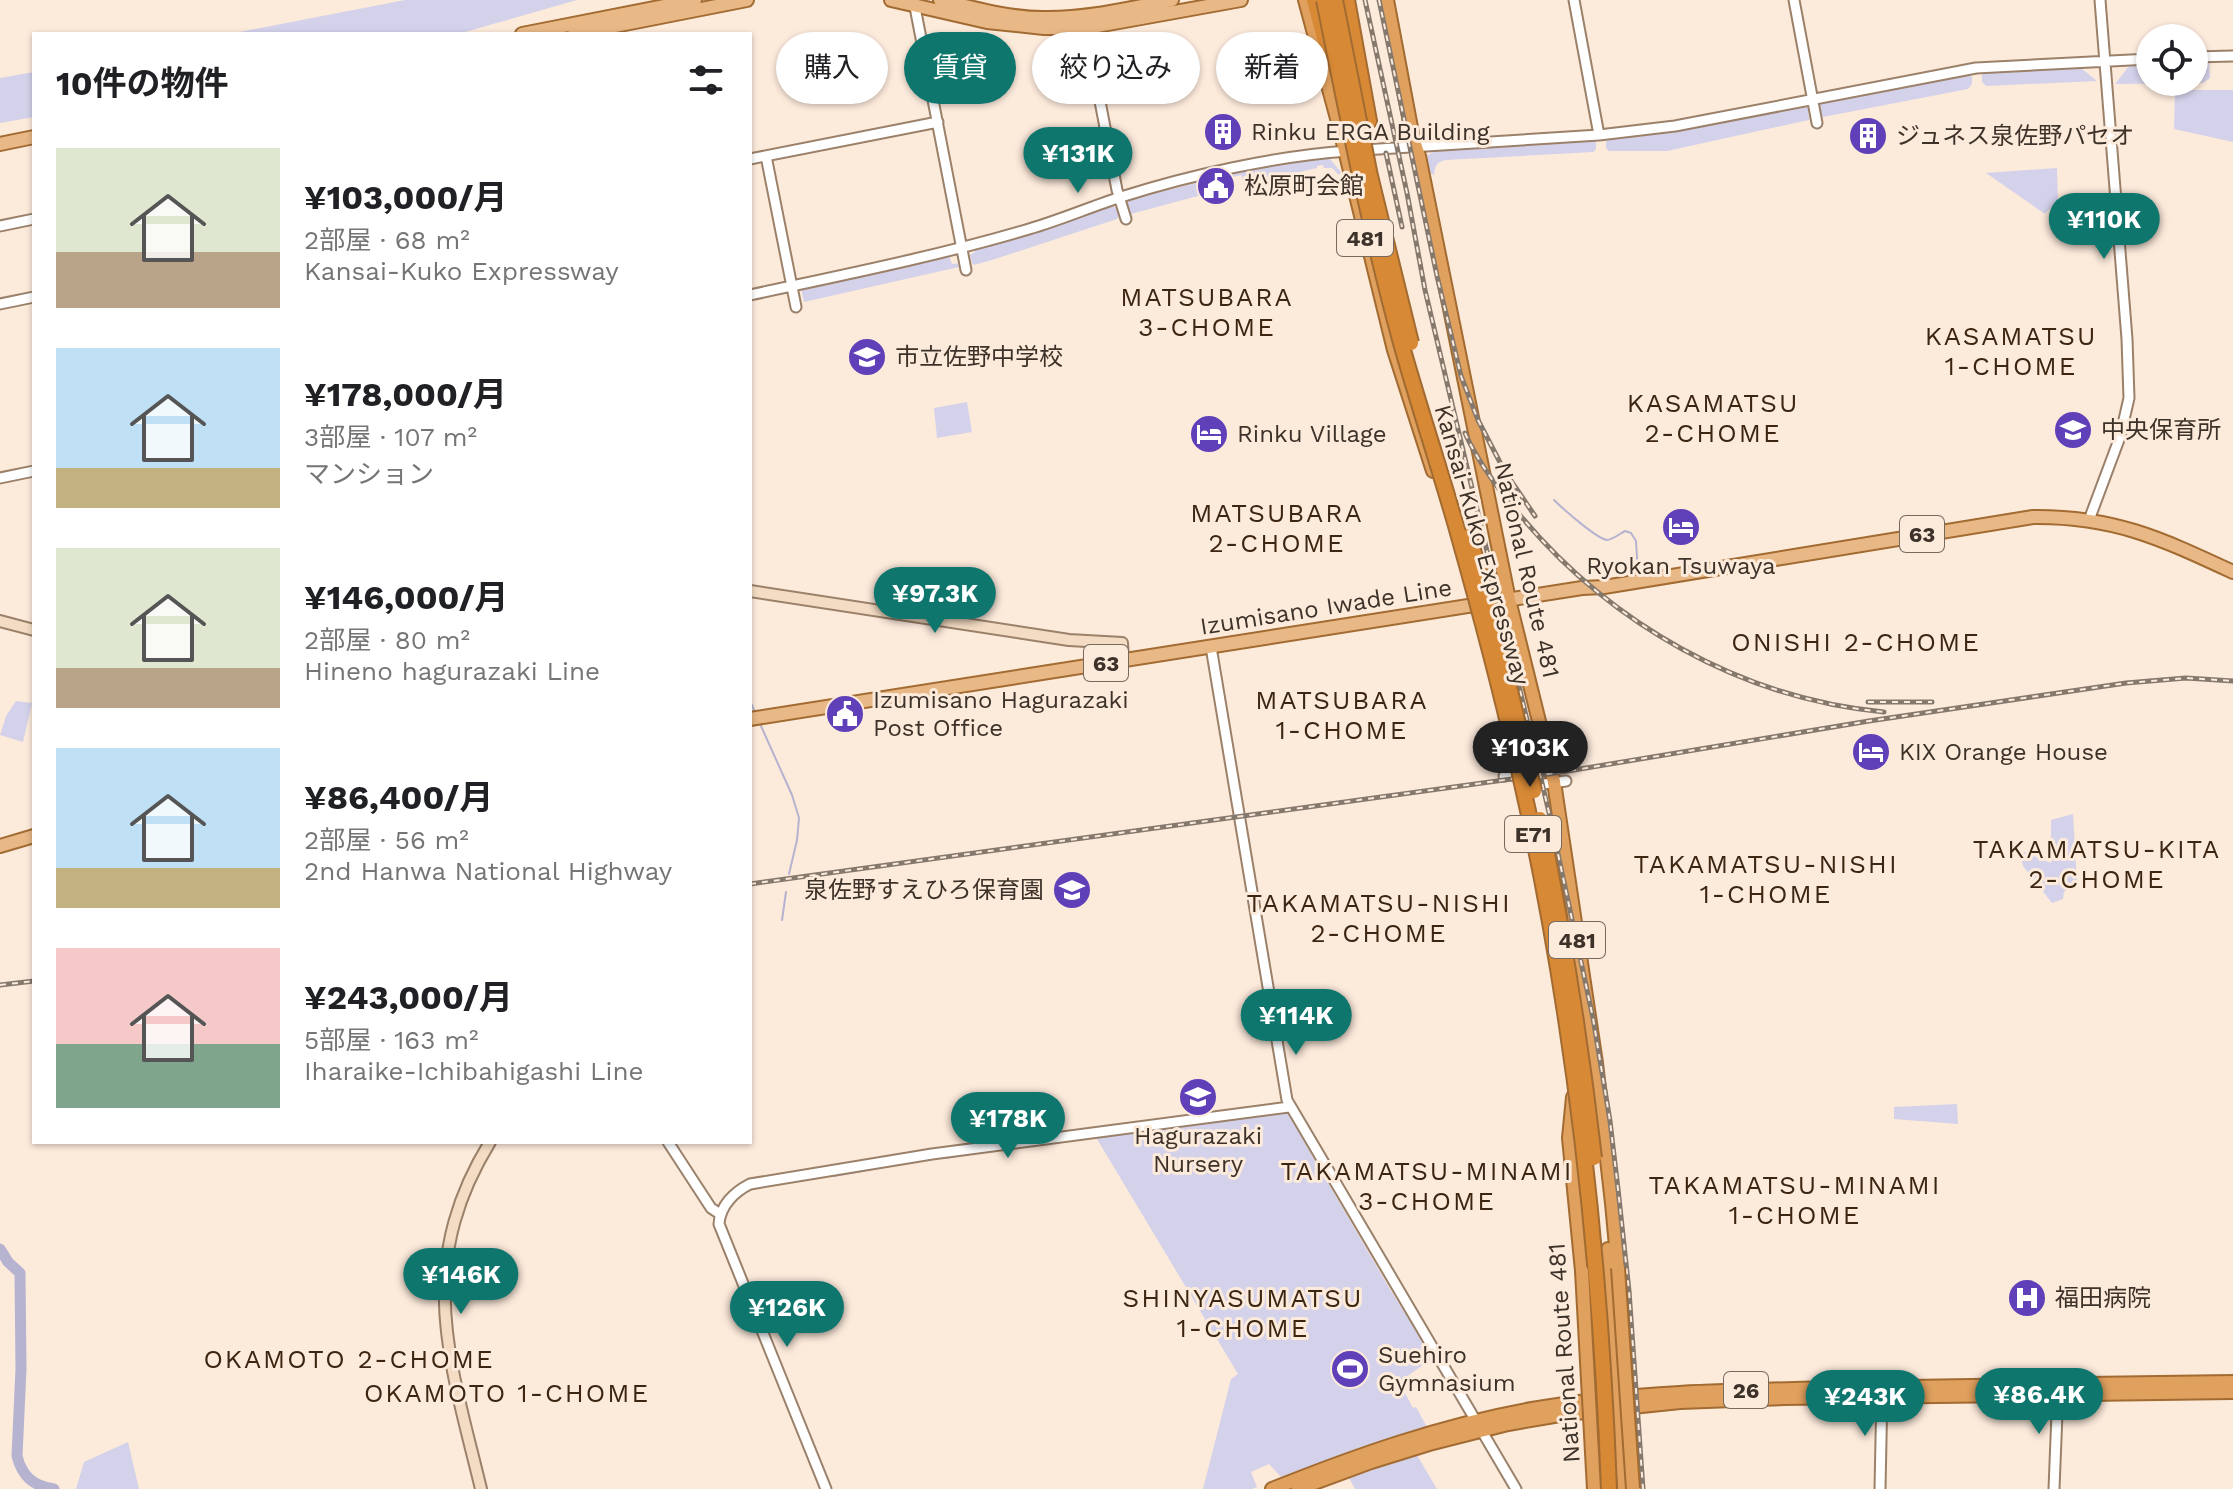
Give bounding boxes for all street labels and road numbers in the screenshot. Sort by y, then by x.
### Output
road number: 481 [1337,220,1393,256]
street label: Kansai-Kuko Expressway [1429,402,1536,689]
street label: National Route 481 [1489,460,1565,680]
road number: 63 [1900,516,1944,552]
street label: Izumisano Iwade Line [1198,573,1454,641]
road number: 63 [1084,645,1128,681]
road number: E71 [1505,816,1561,852]
road number: 481 [1549,922,1605,958]
street label: National Route 481 [1542,1242,1586,1464]
road number: 26 [1724,1372,1768,1408]

